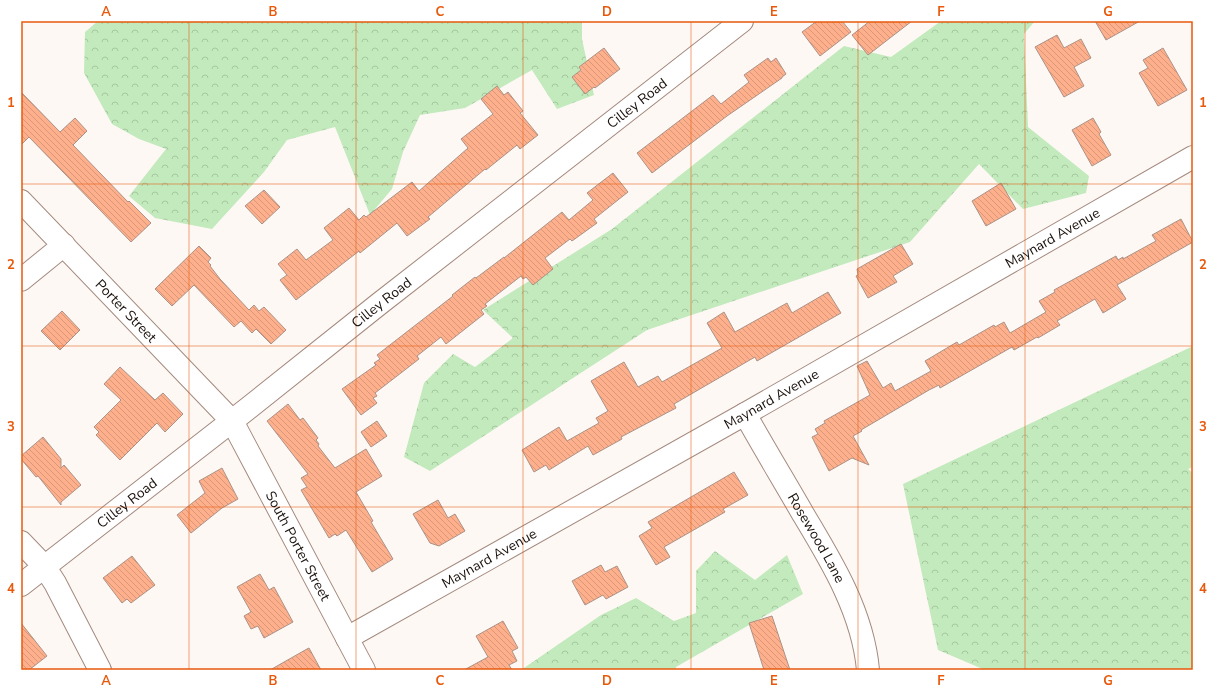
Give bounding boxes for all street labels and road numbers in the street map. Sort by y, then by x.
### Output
street label: Cilley Road [603,73,671,133]
street label: Maynard Avenue [1001,203,1103,272]
street label: Cilley Road [347,273,415,332]
street label: Porter Street [91,275,161,347]
street label: Maynard Avenue [720,364,822,433]
street label: Cilley Road [93,473,161,532]
street label: South Porter Street [261,488,335,604]
street label: Rosewood Lane [783,489,850,586]
street label: Maynard Avenue [438,524,540,592]

